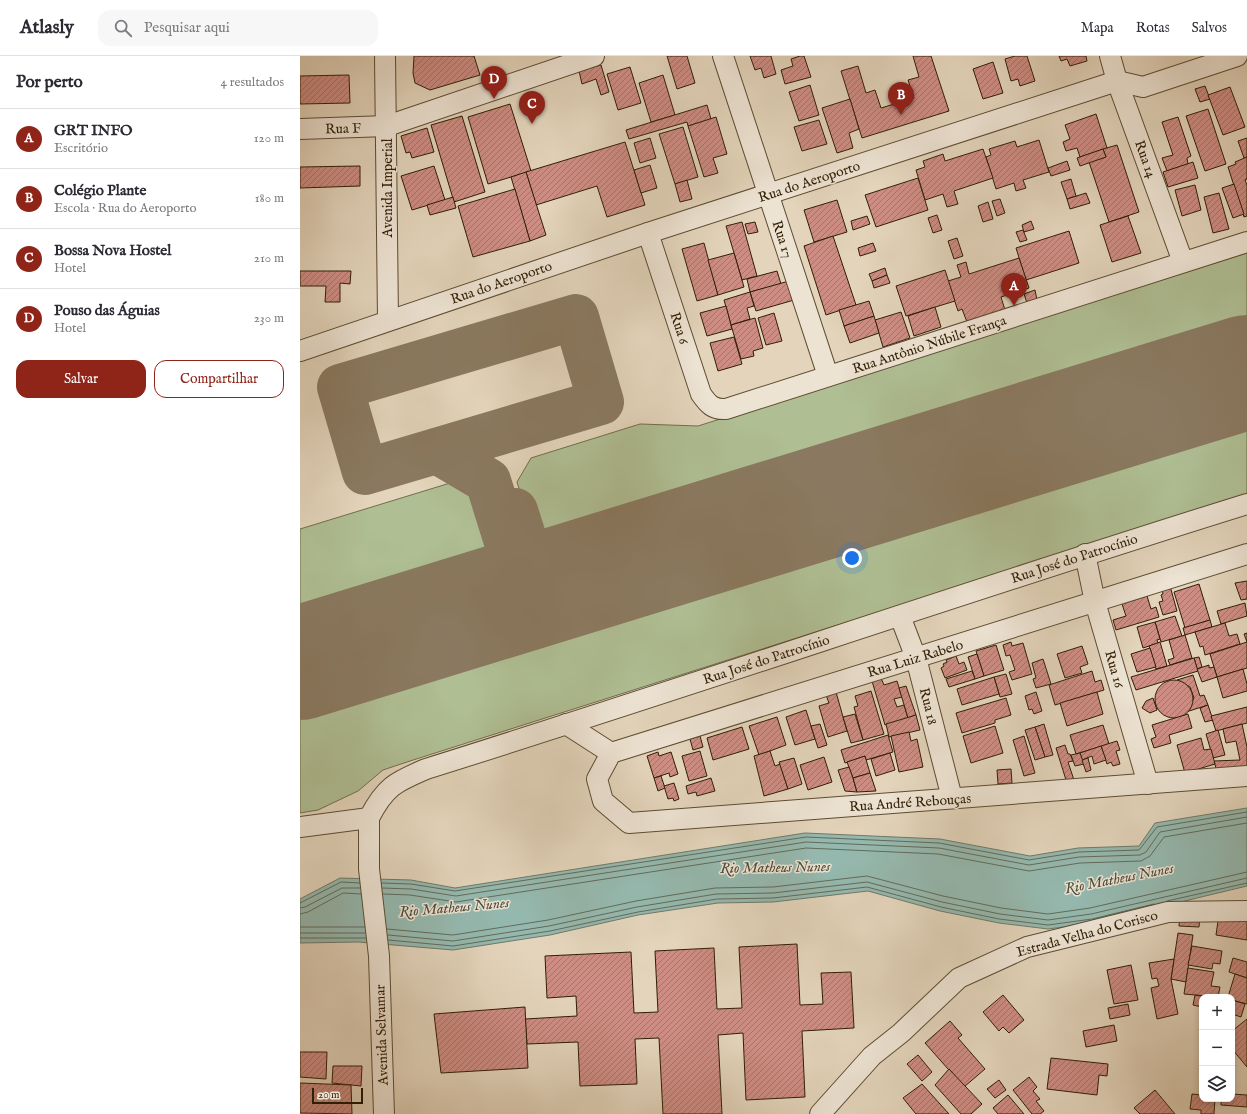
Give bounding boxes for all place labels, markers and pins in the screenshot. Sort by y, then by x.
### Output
pin: D [481,66,507,99]
pin: B [888,82,914,115]
pin: C [519,91,545,124]
pin: A [1001,273,1027,306]

